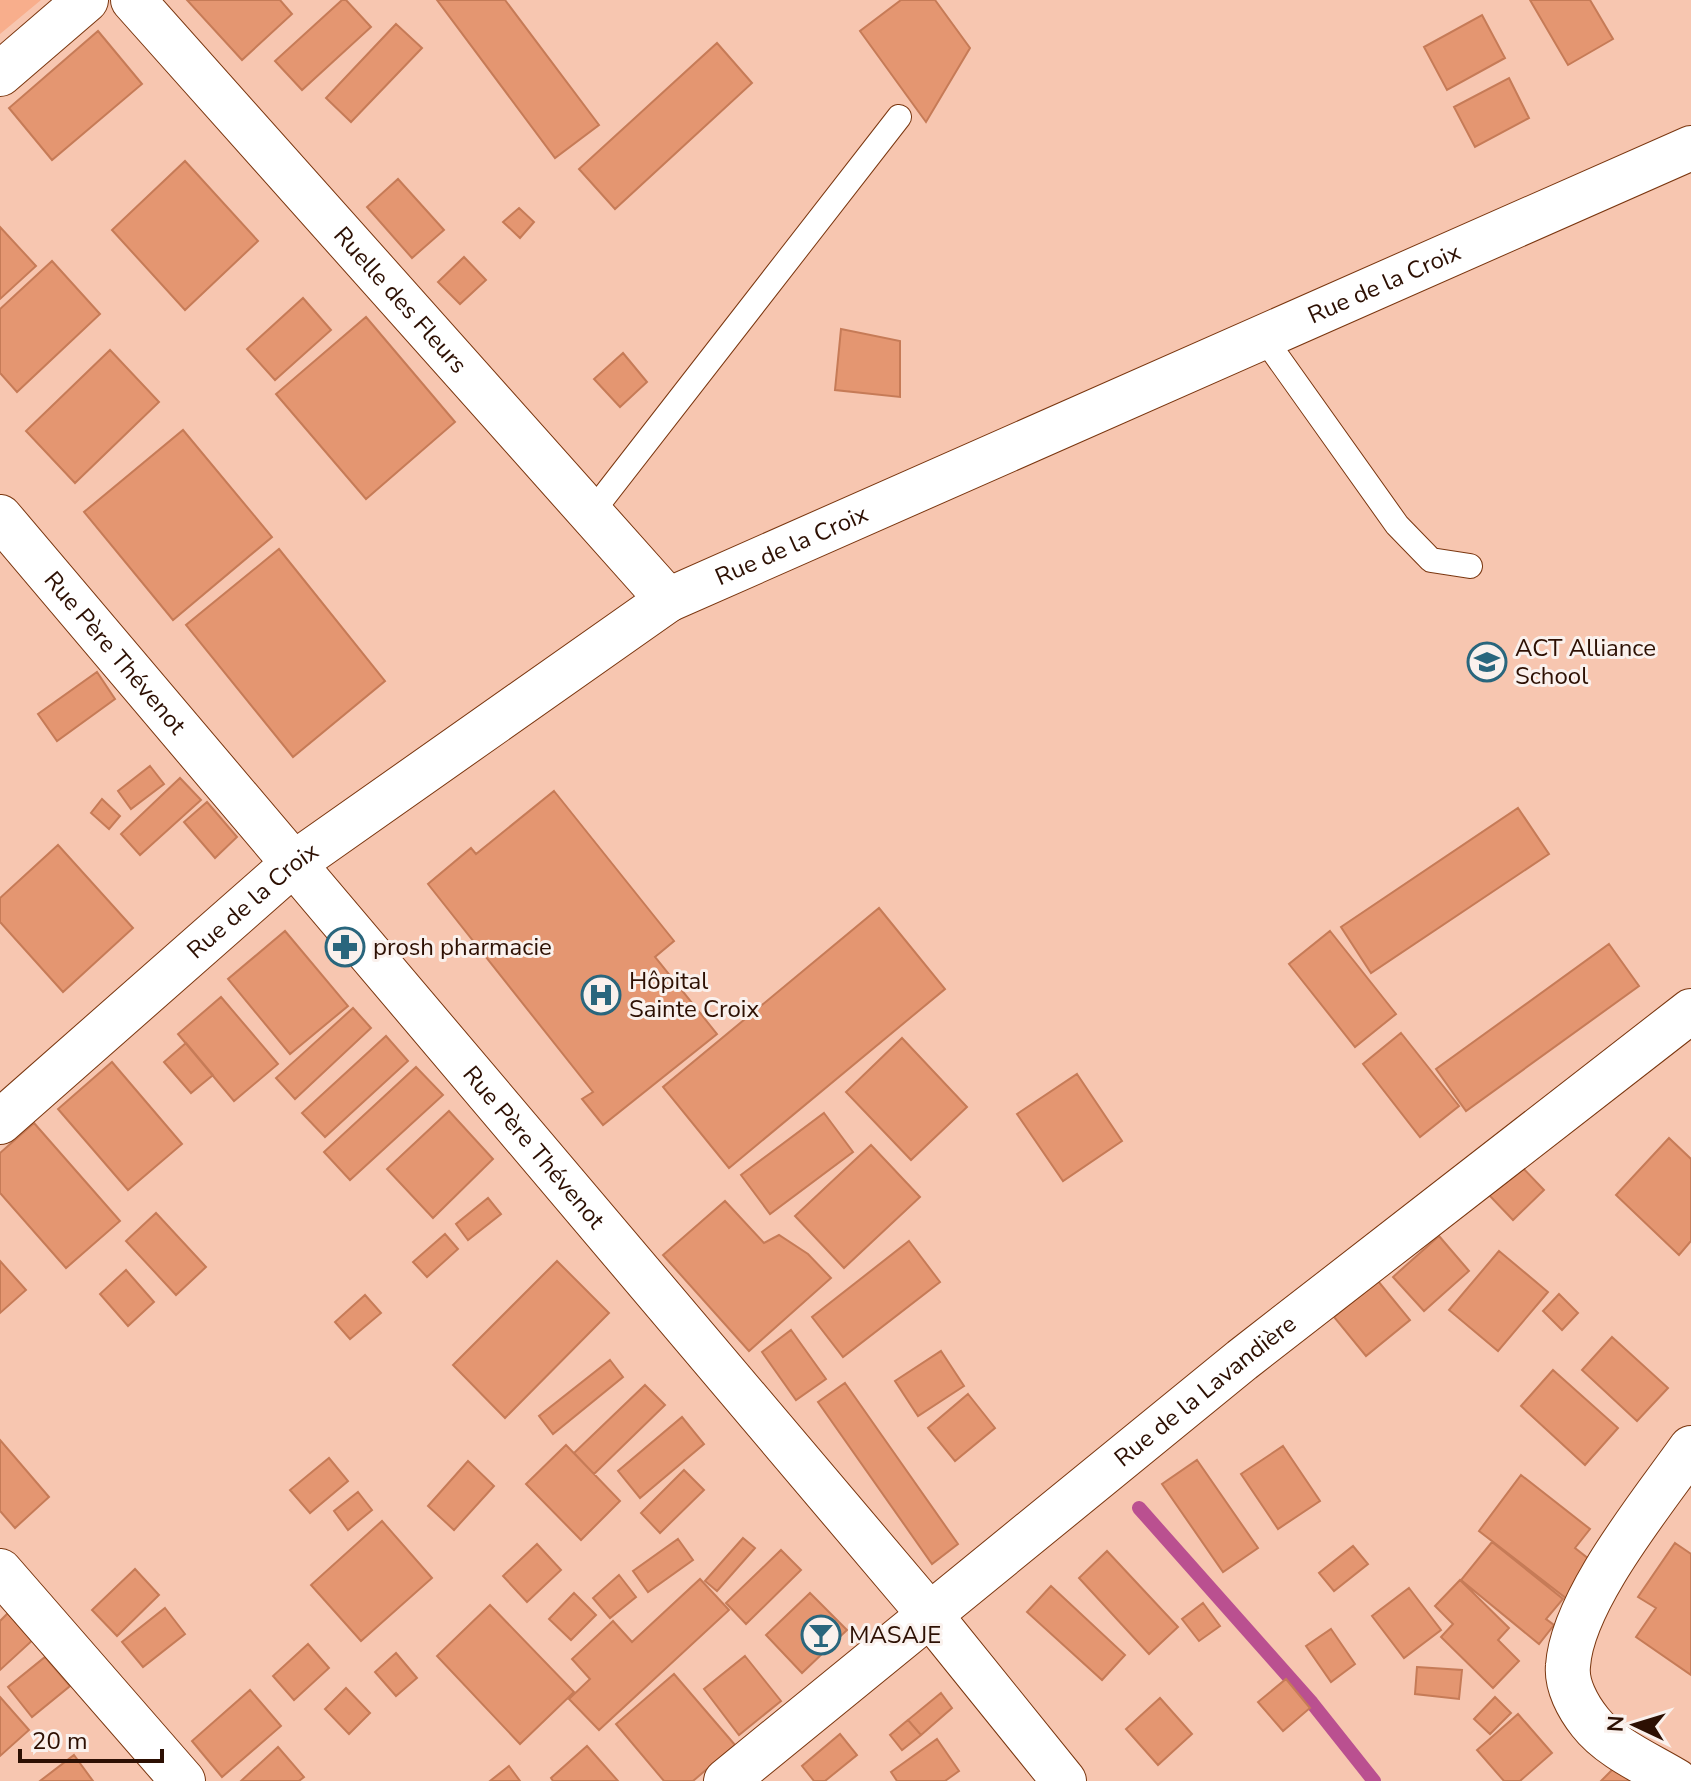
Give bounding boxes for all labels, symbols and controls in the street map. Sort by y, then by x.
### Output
street label: Ruelle des Fleurs [327,220,474,380]
street label: Rue de la Croix [1303,236,1466,331]
street label: Rue de la Croix [710,498,873,593]
street label: Rue Père Thévenot [37,565,194,742]
place label: ACT Alliance School [1515,632,1656,692]
school or university icon: ACT Alliance School [1466,641,1508,683]
street label: Rue de la Croix [180,835,325,966]
pharmacy icon: prosh pharmacie [324,926,366,968]
place label: prosh pharmacie [373,931,552,963]
place label: Hôpital Sainte Croix [629,965,759,1025]
hospital icon: Hôpital Sainte Croix [580,974,622,1016]
street label: Rue Père Thévenot [456,1059,612,1236]
street label: Rue de la Lavandière [1107,1308,1303,1474]
bar icon: MASAJE [800,1614,842,1656]
place label: MASAJE [849,1619,941,1651]
north arrow [1595,1685,1675,1765]
scale bar [20,1713,162,1763]
text: N [1601,1714,1632,1733]
text: 20 m [32,1725,88,1757]

